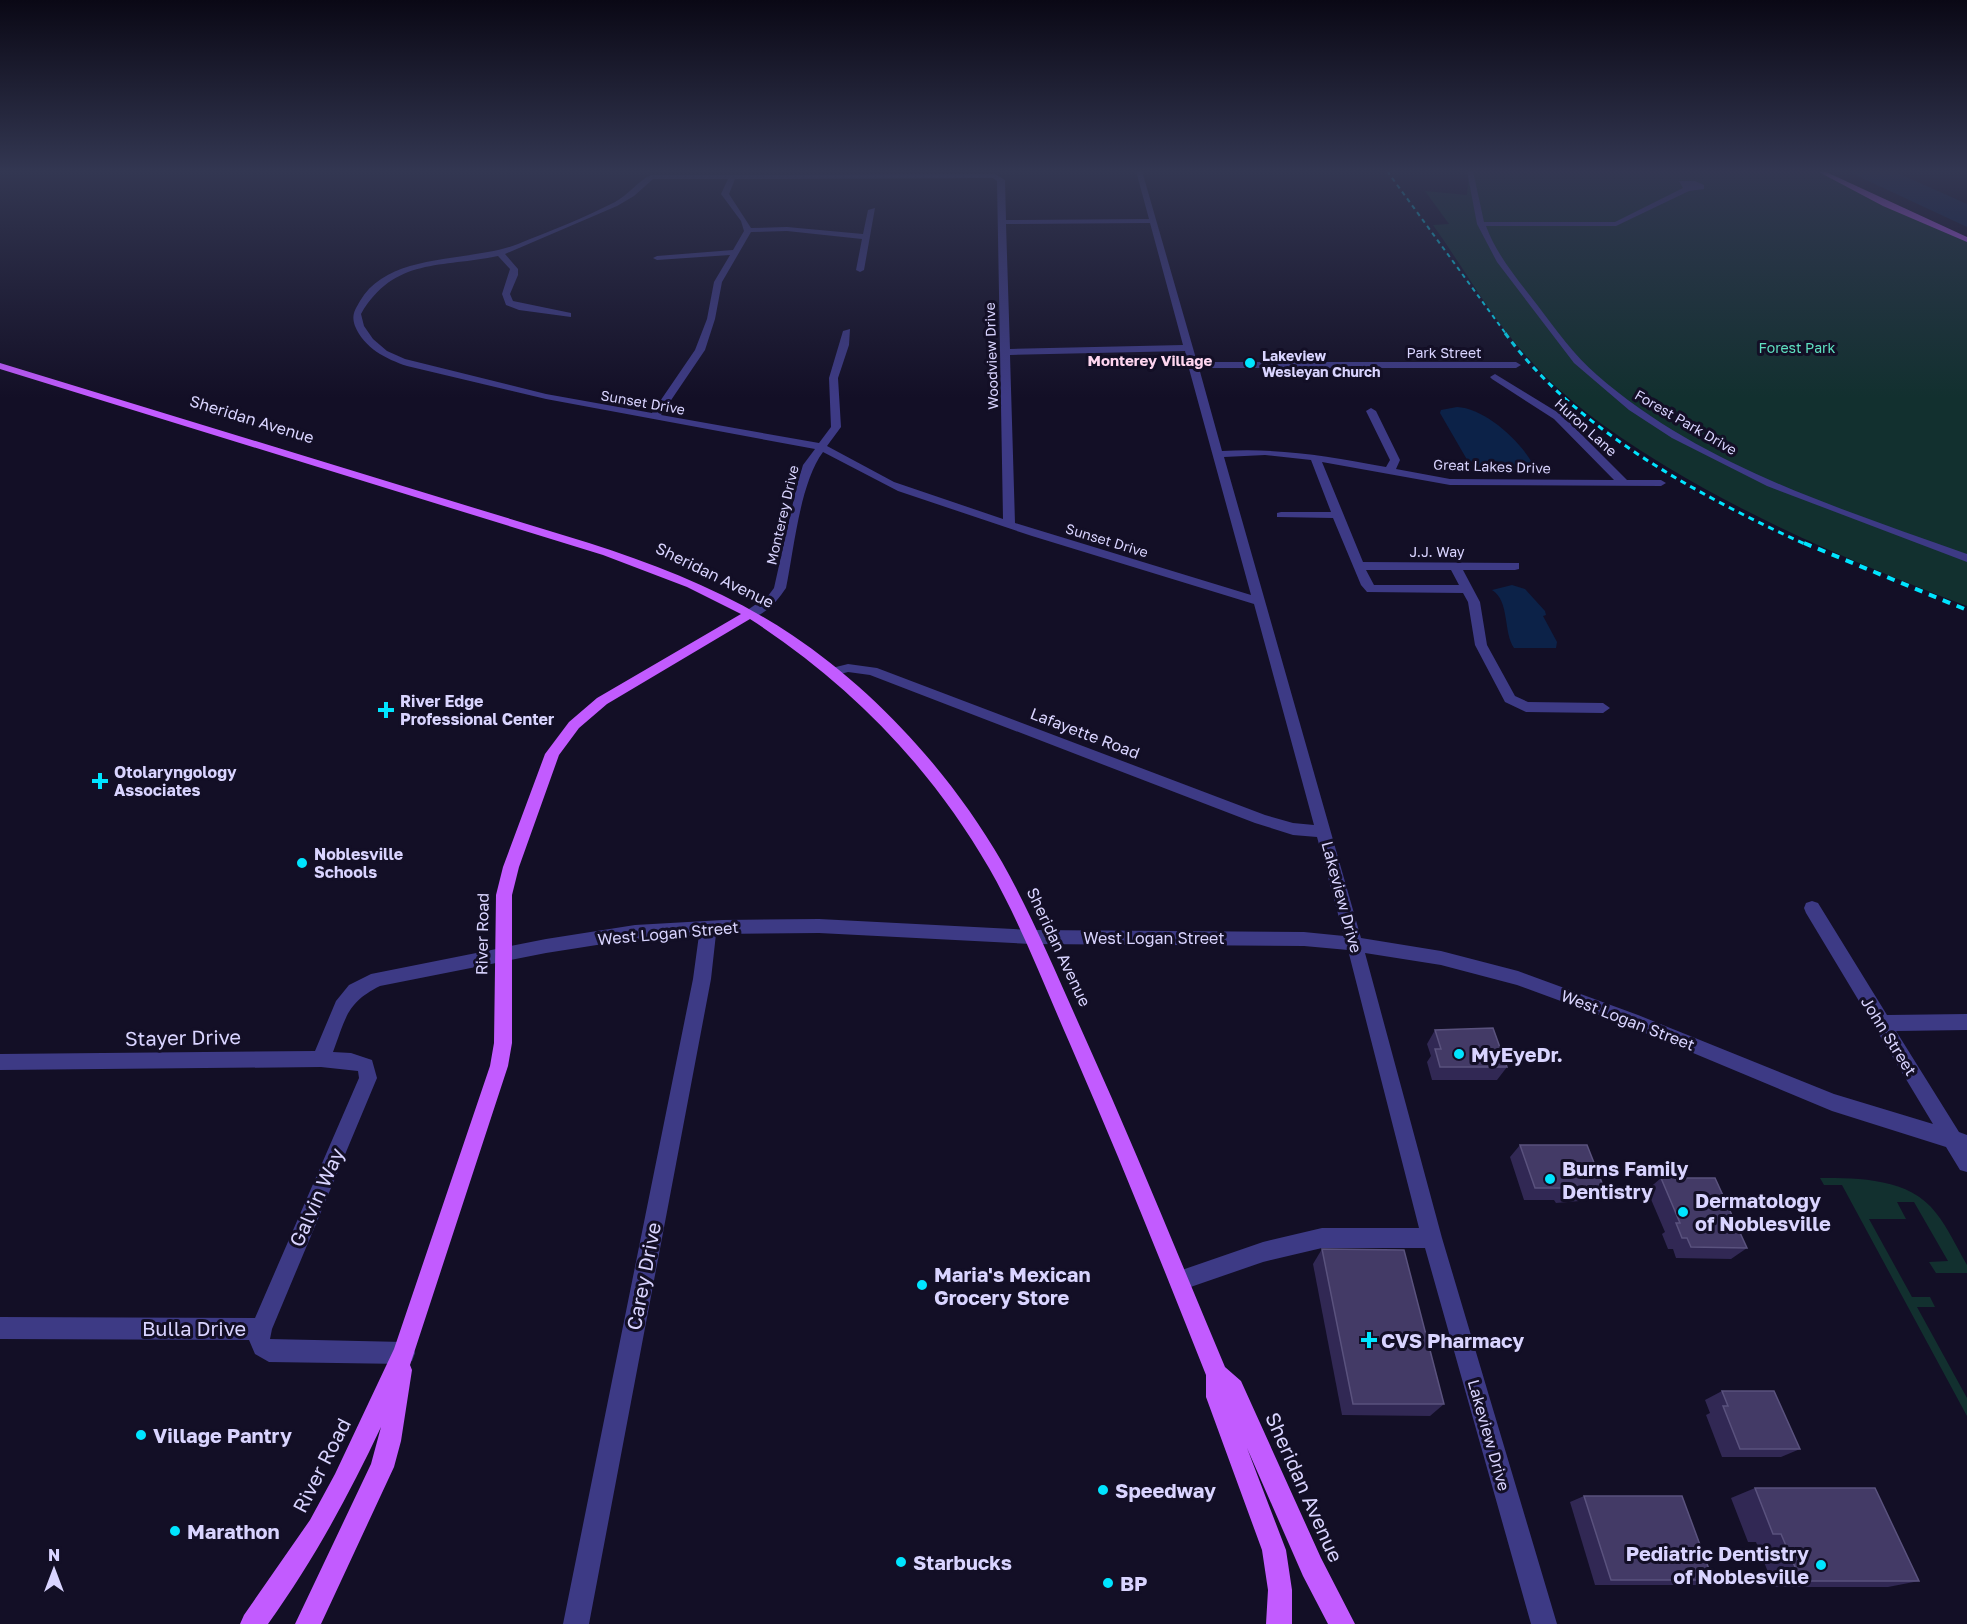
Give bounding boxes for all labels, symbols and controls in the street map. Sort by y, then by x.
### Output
street label: Woodview Drive [981,302,1001,410]
park label: Forest Park [1759,339,1836,356]
street label: Park Street [1406,344,1482,361]
place label: Lakeview Wesleyan Church [1262,347,1381,380]
district label: Monterey Village [1088,351,1213,369]
marker: Lakeview Wesleyan Church [1243,356,1257,370]
street label: Sunset Drive [599,386,687,418]
street label: Forest Park Drive [1632,386,1740,458]
street label: Sheridan Avenue [187,391,317,447]
street label: Huron Lane [1551,395,1621,459]
street label: Great Lakes Drive [1433,455,1551,477]
street label: Monterey Drive [762,463,802,567]
street label: Sunset Drive [1064,519,1150,561]
street label: Sheridan Avenue [653,538,777,612]
street label: J.J. Way [1409,543,1465,560]
place label: River Edge Professional Center [400,691,554,729]
marker: River Edge Professional Center [377,701,395,719]
street label: Lafayette Road [1027,703,1143,763]
place label: Otolaryngology Associates [114,762,237,800]
marker: Otolaryngology Associates [91,772,109,790]
street label: Lakeview Drive [1317,839,1367,955]
place label: Noblesville Schools [314,844,403,882]
marker: Noblesville Schools [295,856,309,870]
street label: Sheridan Avenue [1023,884,1095,1010]
street label: River Road [471,893,493,975]
street label: West Logan Street [597,917,739,949]
street label: West Logan Street [1083,928,1225,948]
street label: West Logan Street [1558,985,1698,1055]
street label: John Street [1857,993,1921,1079]
street label: Stayer Drive [125,1024,241,1050]
place label: MyEyeDr. [1471,1042,1563,1066]
marker: MyEyeDr. [1452,1047,1466,1061]
street label: Galvin Way [284,1144,348,1250]
place label: Burns Family Dentistry [1562,1156,1688,1203]
marker: Burns Family Dentistry [1543,1172,1557,1186]
place label: Dermatology of Noblesville [1695,1188,1831,1235]
marker: Dermatology of Noblesville [1676,1205,1690,1219]
street label: Carey Drive [621,1220,665,1332]
place label: Maria's Mexican Grocery Store [934,1262,1091,1309]
marker: Maria's Mexican Grocery Store [915,1278,929,1292]
street label: Bulla Drive [142,1316,246,1340]
place label: CVS Pharmacy [1381,1328,1524,1352]
marker: CVS Pharmacy [1362,1333,1376,1347]
street label: Lakeview Drive [1464,1377,1514,1493]
street label: Sheridan Avenue [1261,1408,1349,1566]
street label: River Road [287,1414,355,1516]
place label: Village Pantry [153,1423,292,1447]
marker: Village Pantry [134,1428,148,1442]
place label: Speedway [1115,1478,1216,1502]
marker: Speedway [1096,1483,1110,1497]
place label: Marathon [187,1519,280,1543]
marker: Marathon [168,1524,182,1538]
north arrow [24,1540,84,1600]
place label: Pediatric Dentistry of Noblesville [1626,1541,1809,1588]
text: N [48,1545,60,1565]
place label: Starbucks [913,1550,1012,1574]
marker: Starbucks [894,1555,908,1569]
marker: Pediatric Dentistry of Noblesville [1814,1558,1828,1572]
place label: BP [1120,1571,1148,1595]
marker: BP [1101,1576,1115,1590]

